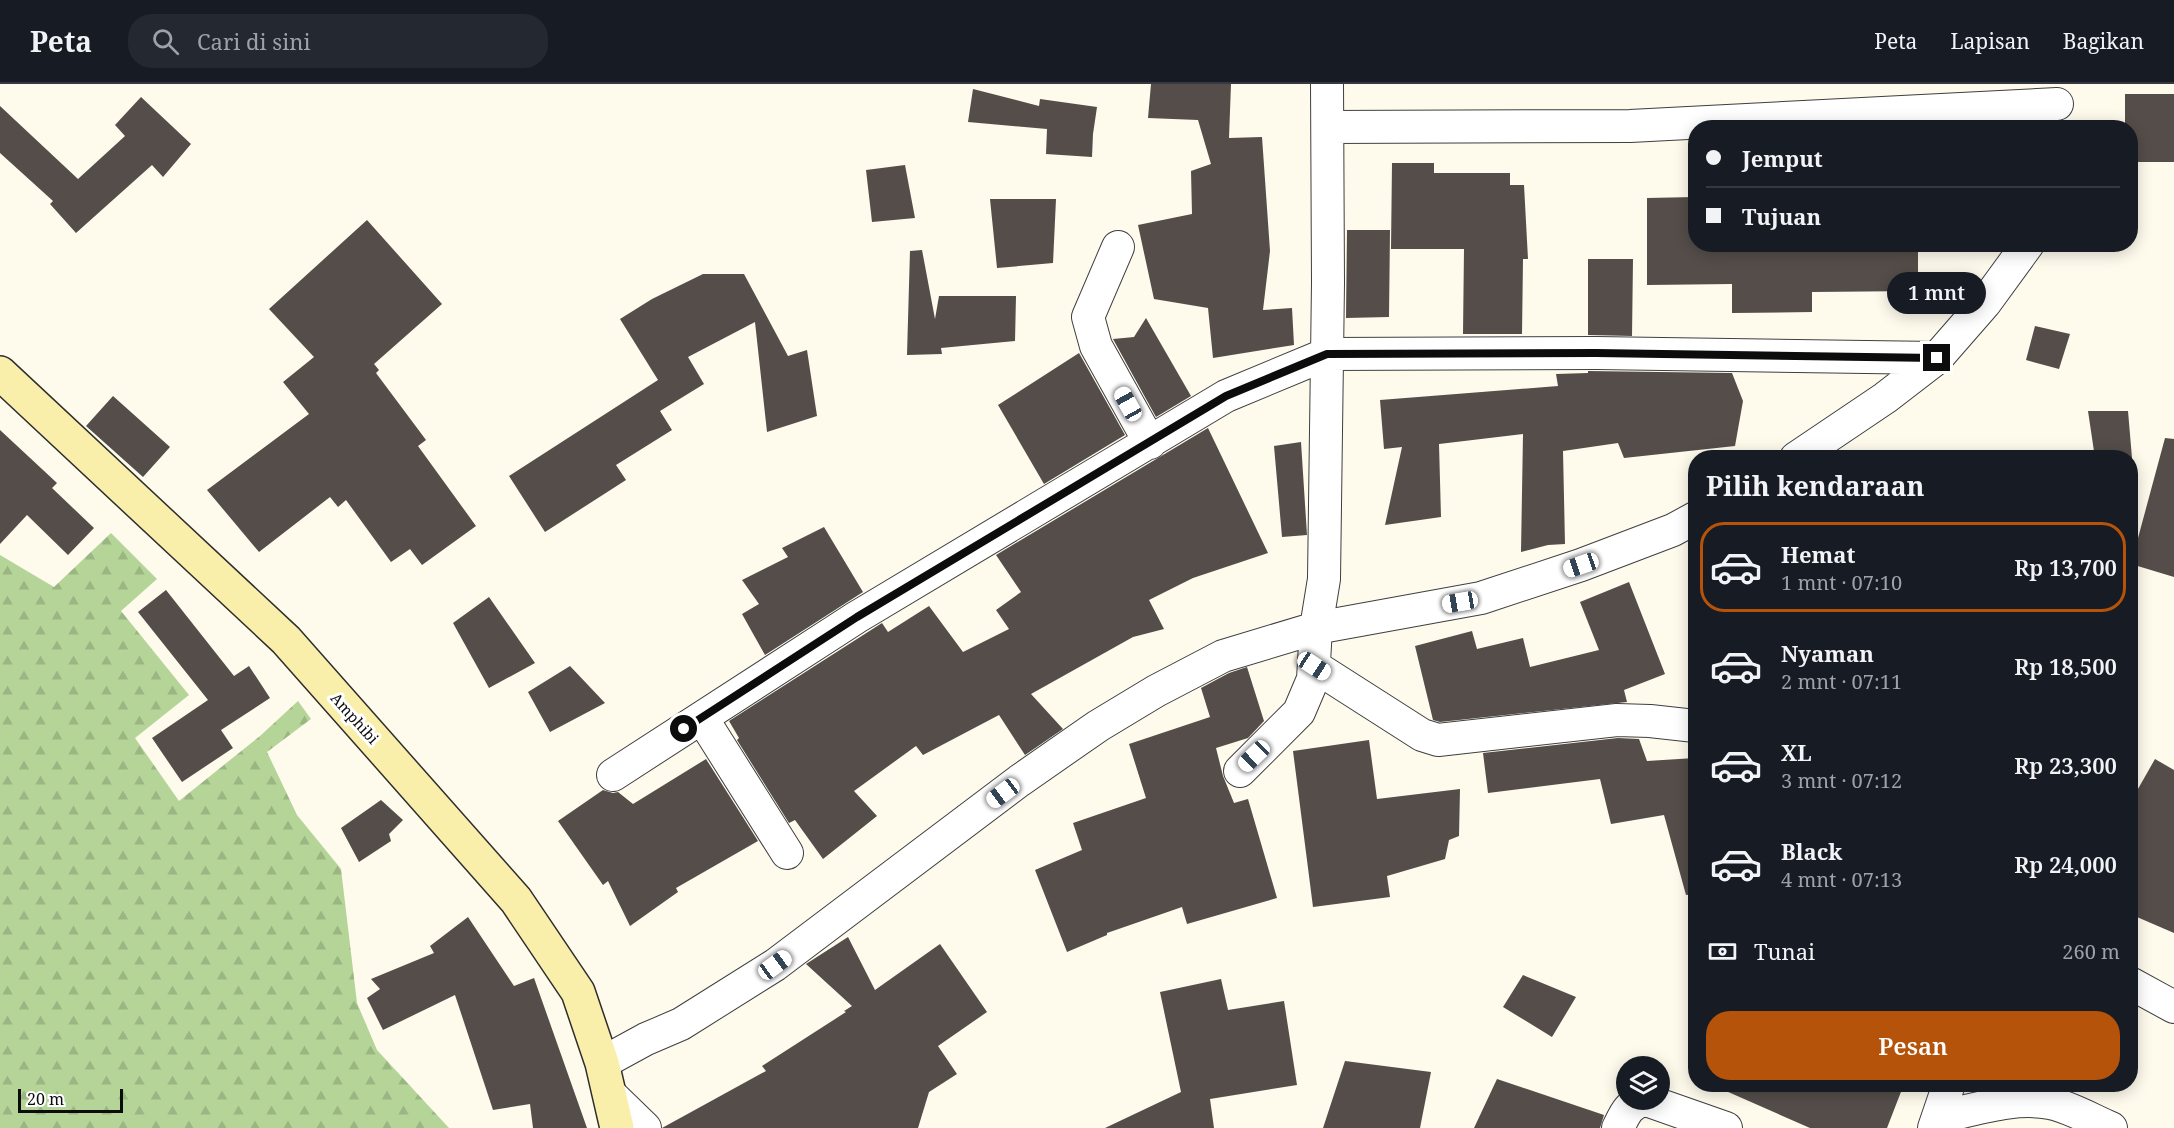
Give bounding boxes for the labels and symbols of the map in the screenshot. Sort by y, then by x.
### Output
callout: 1 mnt [1888,271,1986,313]
route end [1923,344,1950,371]
car [1111,384,1145,424]
car [1561,551,1601,579]
car [1441,590,1479,614]
car [1294,649,1334,683]
street label: Amphibi [327,688,383,748]
route start [670,715,697,742]
car [1235,737,1273,775]
car [983,775,1023,811]
car [755,947,795,983]
scale bar [18,1086,123,1114]

